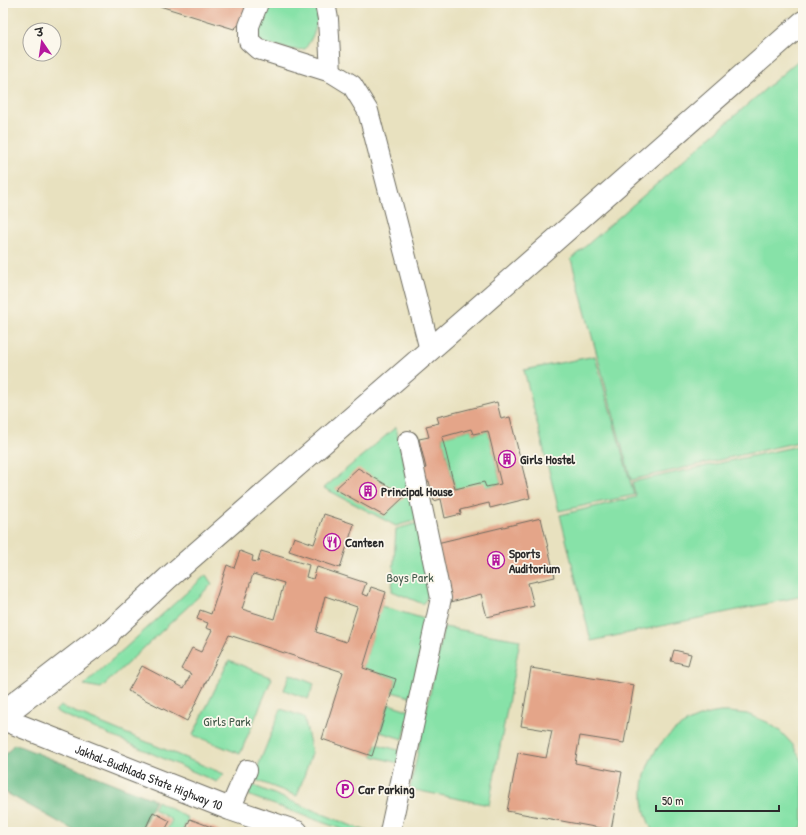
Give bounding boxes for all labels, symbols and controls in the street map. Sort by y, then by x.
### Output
north arrow [22,22,62,62]
text: उ [34,24,47,40]
building icon: Girls Hostel [497,449,517,469]
place label: Girls Hostel [520,450,576,468]
building icon: Principal House [358,481,378,501]
place label: Principal House [381,482,454,501]
restaurant icon: Canteen [322,532,342,552]
place label: Canteen [345,533,384,551]
place label: Sports Auditorium [509,544,560,577]
building icon: Sports Auditorium [486,550,506,570]
park label: Boys Park [386,568,434,586]
park label: Girls Park [203,712,251,730]
street label: Jakhal-Budhlada State Highway 10 [72,739,226,814]
parking icon: Car Parking [335,779,355,799]
place label: Car Parking [358,780,415,799]
scale bar [656,787,779,813]
text: 50 m [662,792,683,809]

